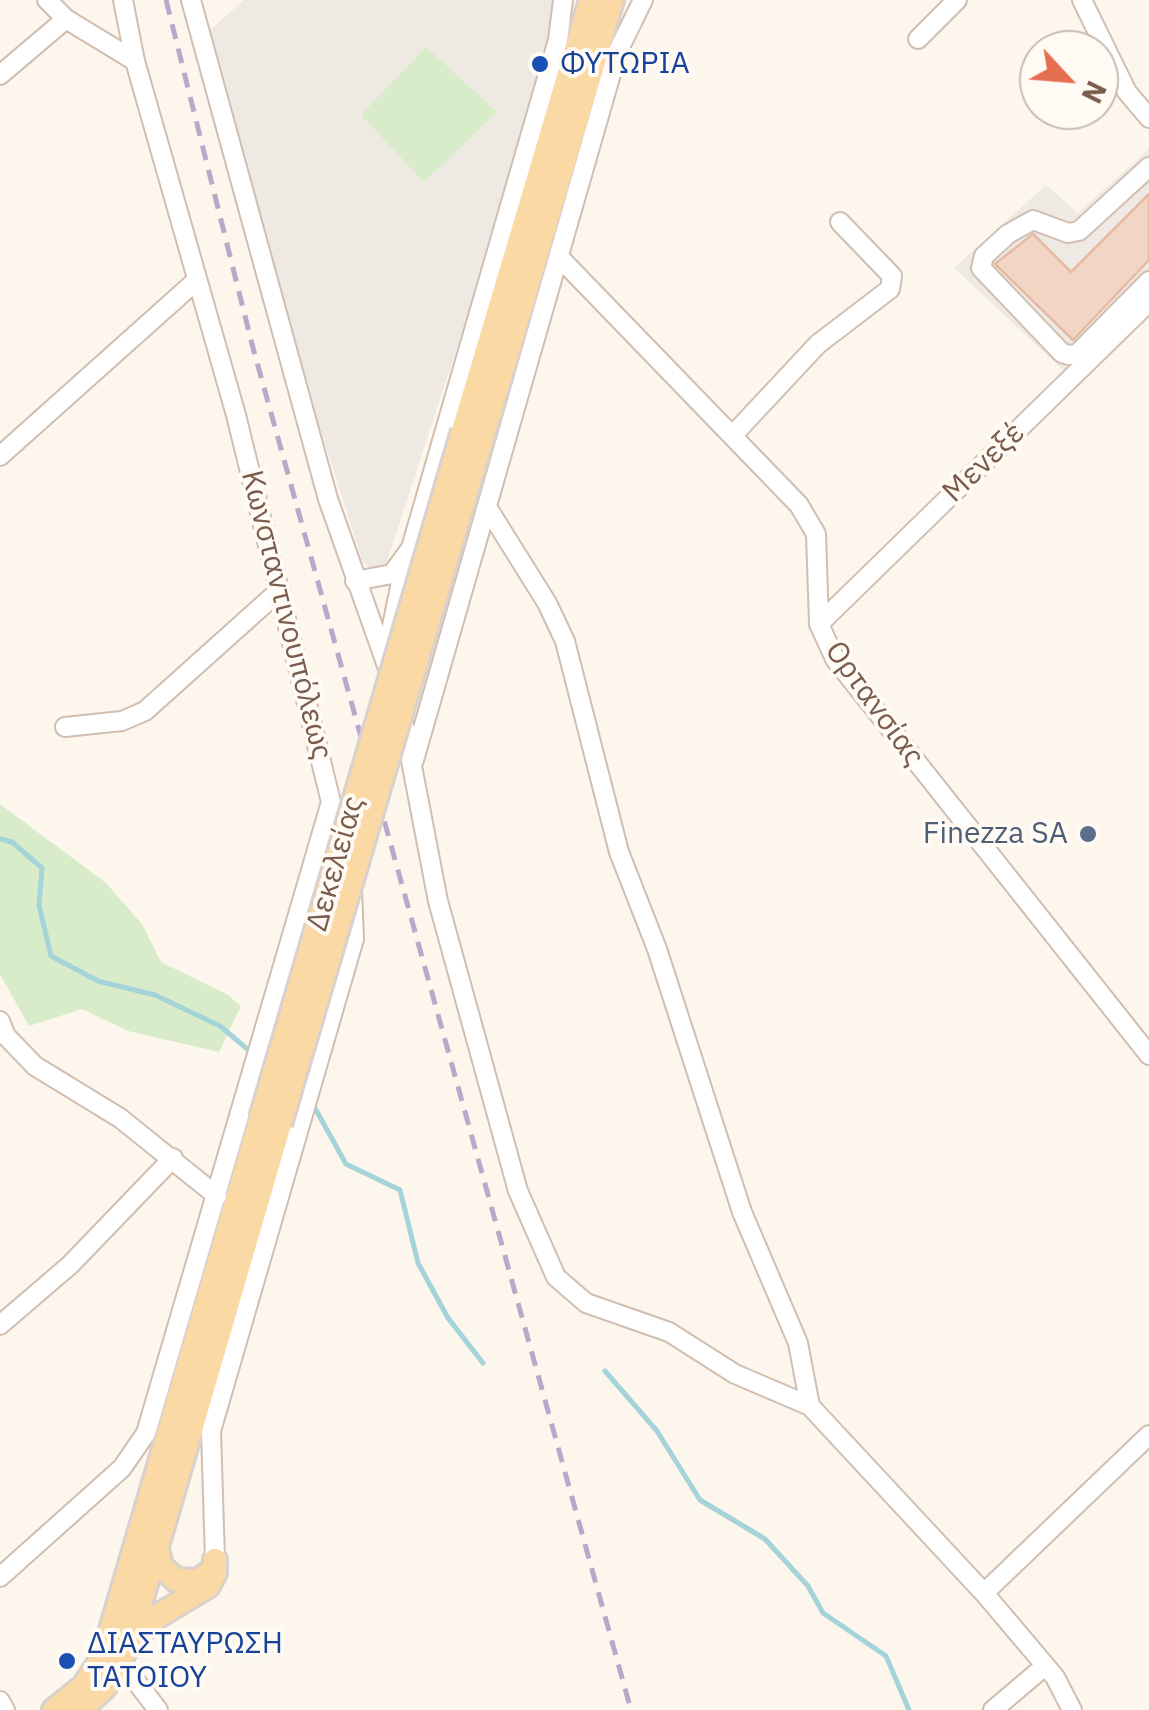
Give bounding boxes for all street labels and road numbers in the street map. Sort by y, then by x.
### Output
street label: Μενεξέ [936,416,1032,510]
street label: Κωνσταντινουπόλεως [233,467,339,763]
street label: Ορτανσίας [817,635,931,773]
street label: Δεκελείας [300,792,372,936]

